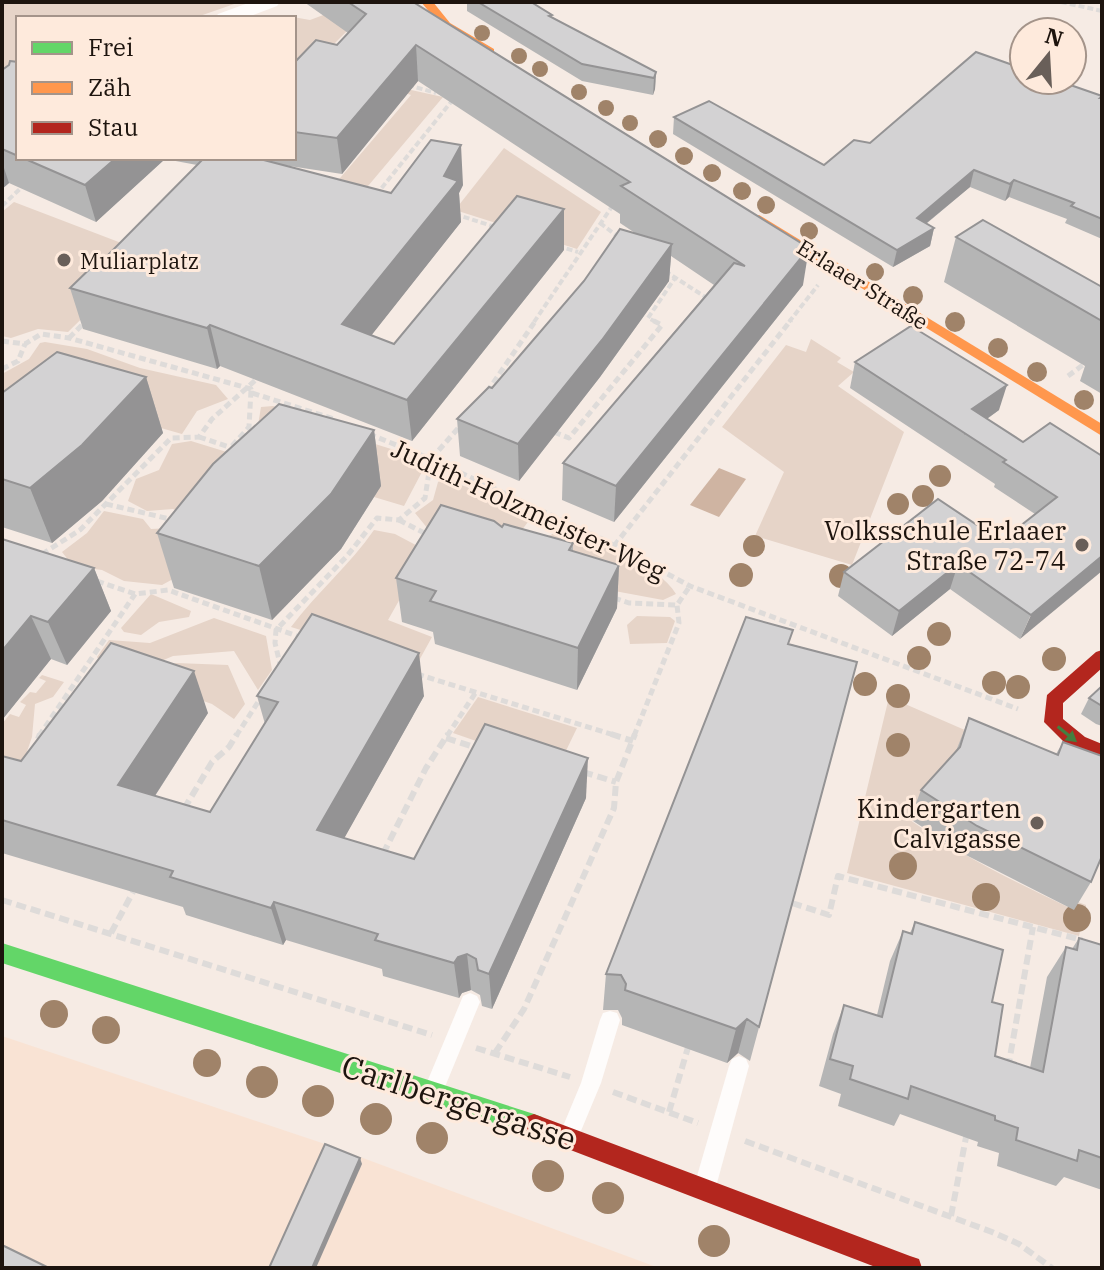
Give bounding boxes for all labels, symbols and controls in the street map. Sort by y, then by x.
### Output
legend [16,16,296,160]
north arrow [1008,16,1088,96]
text: N [1042,20,1067,53]
text: Frei [88,31,133,63]
text: Zäh [88,71,131,103]
text: Stau [88,111,139,143]
street label: Erlaaer Straße [792,232,934,336]
place label: Muliarplatz [80,246,199,275]
marker: Muliarplatz [55,251,73,269]
street label: Judith-Holzmeister-Weg [386,430,672,588]
place label: Volksschule Erlaaer Straße 72-74 [824,513,1066,577]
marker: Volksschule Erlaaer Straße 72-74 [1073,536,1091,554]
one-way arrow [1056,725,1076,742]
place label: Kindergarten Calvigasse [857,791,1021,855]
marker: Kindergarten Calvigasse [1028,814,1046,832]
street label: Carlbergergasse [336,1044,582,1160]

